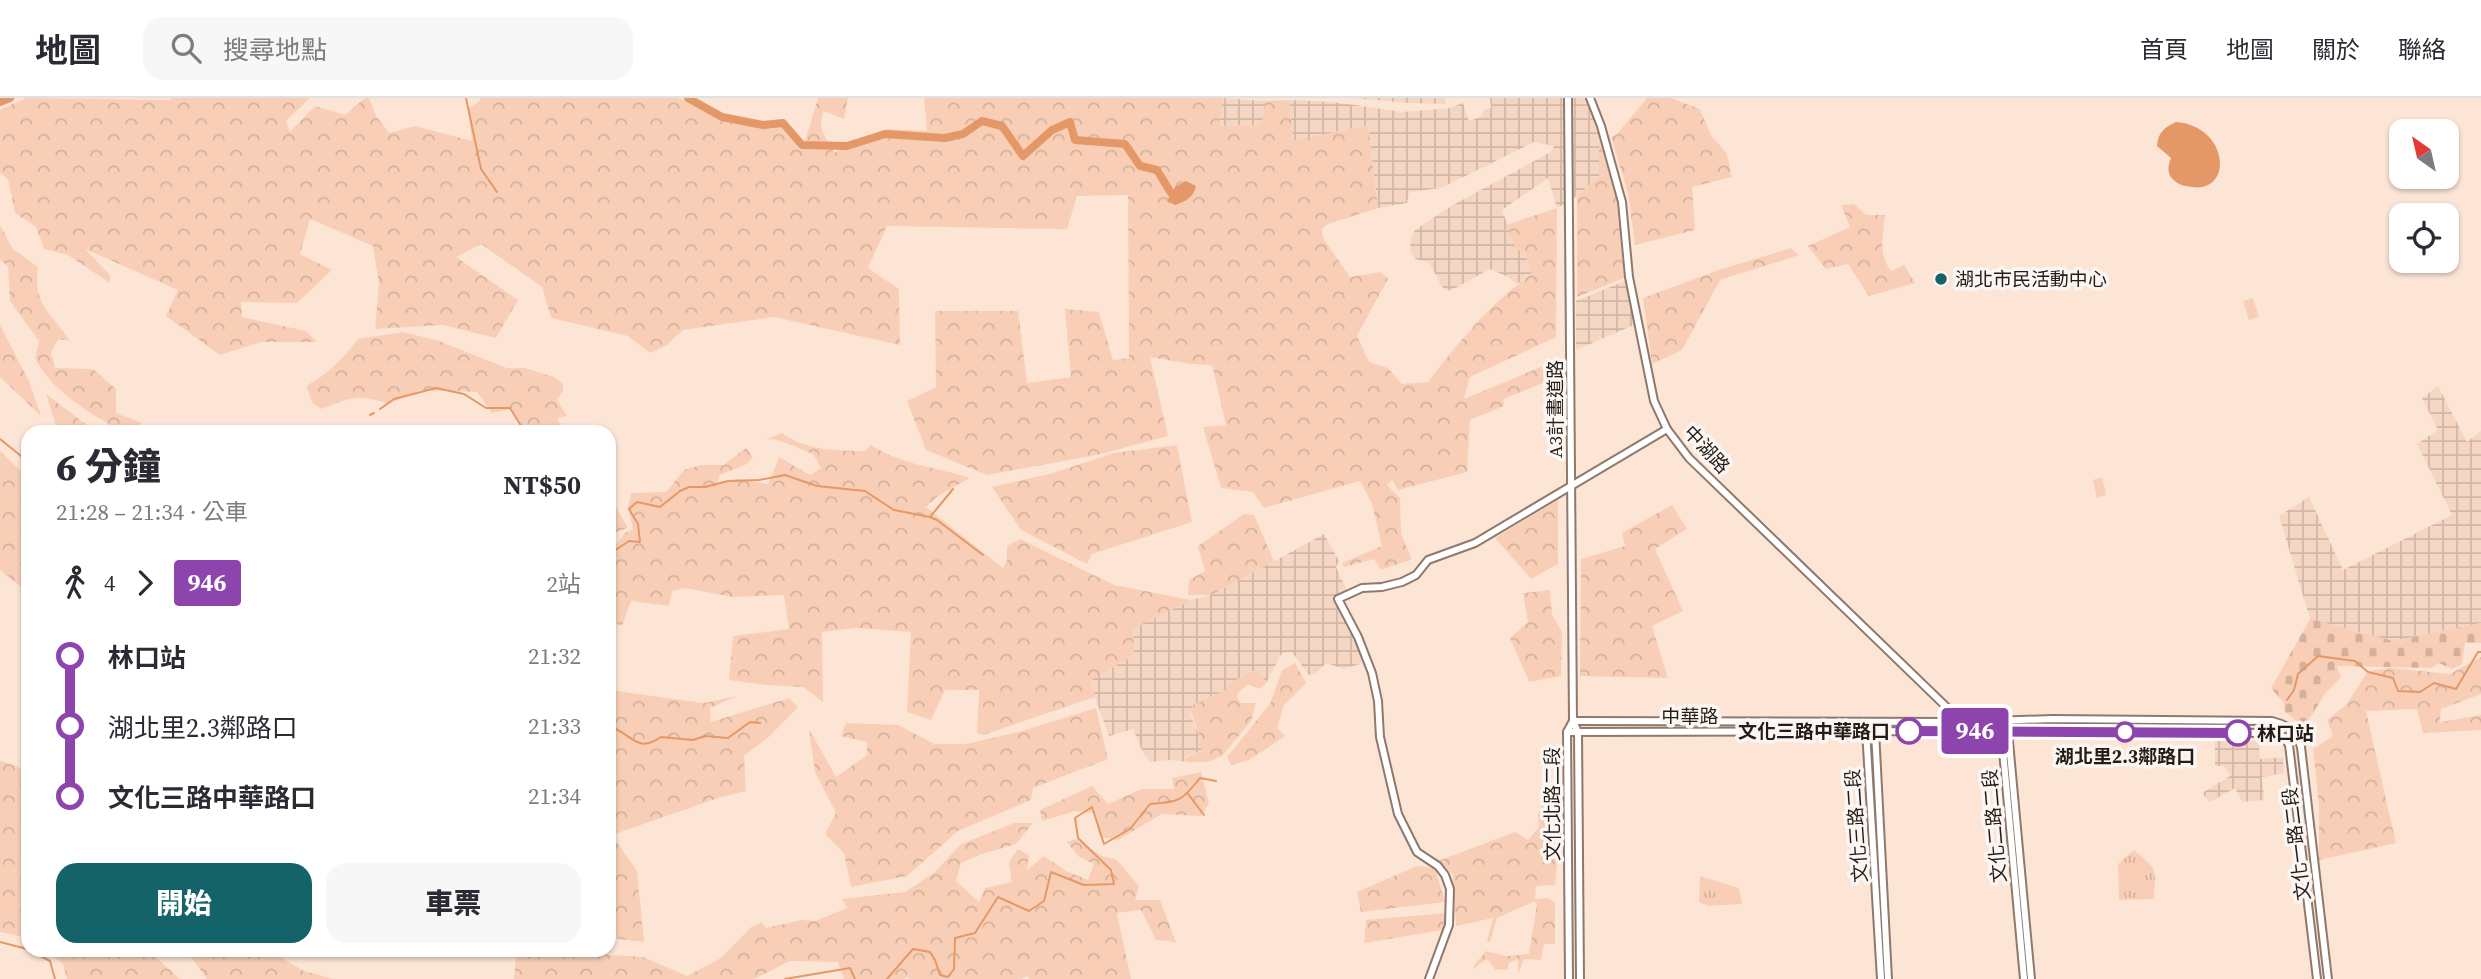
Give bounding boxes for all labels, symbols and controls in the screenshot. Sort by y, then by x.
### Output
search box [143,17,633,80]
text: 地圖 [35,28,101,73]
icon: search [167,29,205,67]
text: 搜尋地點 [223,32,327,68]
text: 首頁 [2140,33,2188,66]
text: 地圖 [2226,33,2274,66]
text: 關於 [2312,33,2360,66]
text: 聯絡 [2398,33,2446,66]
north arrow [2389,119,2459,189]
map controls [2389,119,2459,273]
button: locate [2389,203,2459,273]
place label: 湖北市民活動中心 [1955,266,2107,292]
marker: 湖北市民活動中心 [1933,271,1949,287]
street label: A3計畫道路 [1542,360,1568,458]
street label: 中湖路 [1678,419,1736,479]
text: 6 分鐘 [56,441,161,493]
text: NT$50 [503,467,581,503]
text: 21:28 – 21:34 · 公車 [56,496,248,528]
icon: walk [56,564,94,602]
icon: forward [126,564,164,602]
text: 946 [188,566,227,599]
text: 4 [104,567,116,599]
text: 2站 [547,568,581,600]
text: 林口站 [108,640,186,676]
text: 21:32 [528,640,581,672]
street label: 中華路 [1661,703,1719,729]
line badge: 946 [1935,708,2015,754]
text: 湖北里2.3鄰路口 [108,710,298,746]
text: 21:33 [528,710,581,742]
text: 946 [1955,714,1995,747]
place label: 文化三路中華路口 [1738,718,1890,744]
marker: 文化三路中華路口 [1896,718,1922,744]
marker: 林口站 [2225,720,2251,746]
place label: 林口站 [2257,720,2314,746]
marker: 湖北里2.3鄰路口 [2115,722,2135,742]
place label: 湖北里2.3鄰路口 [2055,743,2195,769]
street label: 文化北路二段 [1539,747,1565,861]
street label: 文化三路二段 [1839,768,1873,884]
street label: 文化二路二段 [1976,768,2012,884]
text: 文化三路中華路口 [108,780,316,816]
text: 21:34 [528,780,581,812]
street label: 文化一路二段 [2276,786,2316,902]
button: 開始 [56,863,312,943]
button: 車票 [326,863,581,943]

